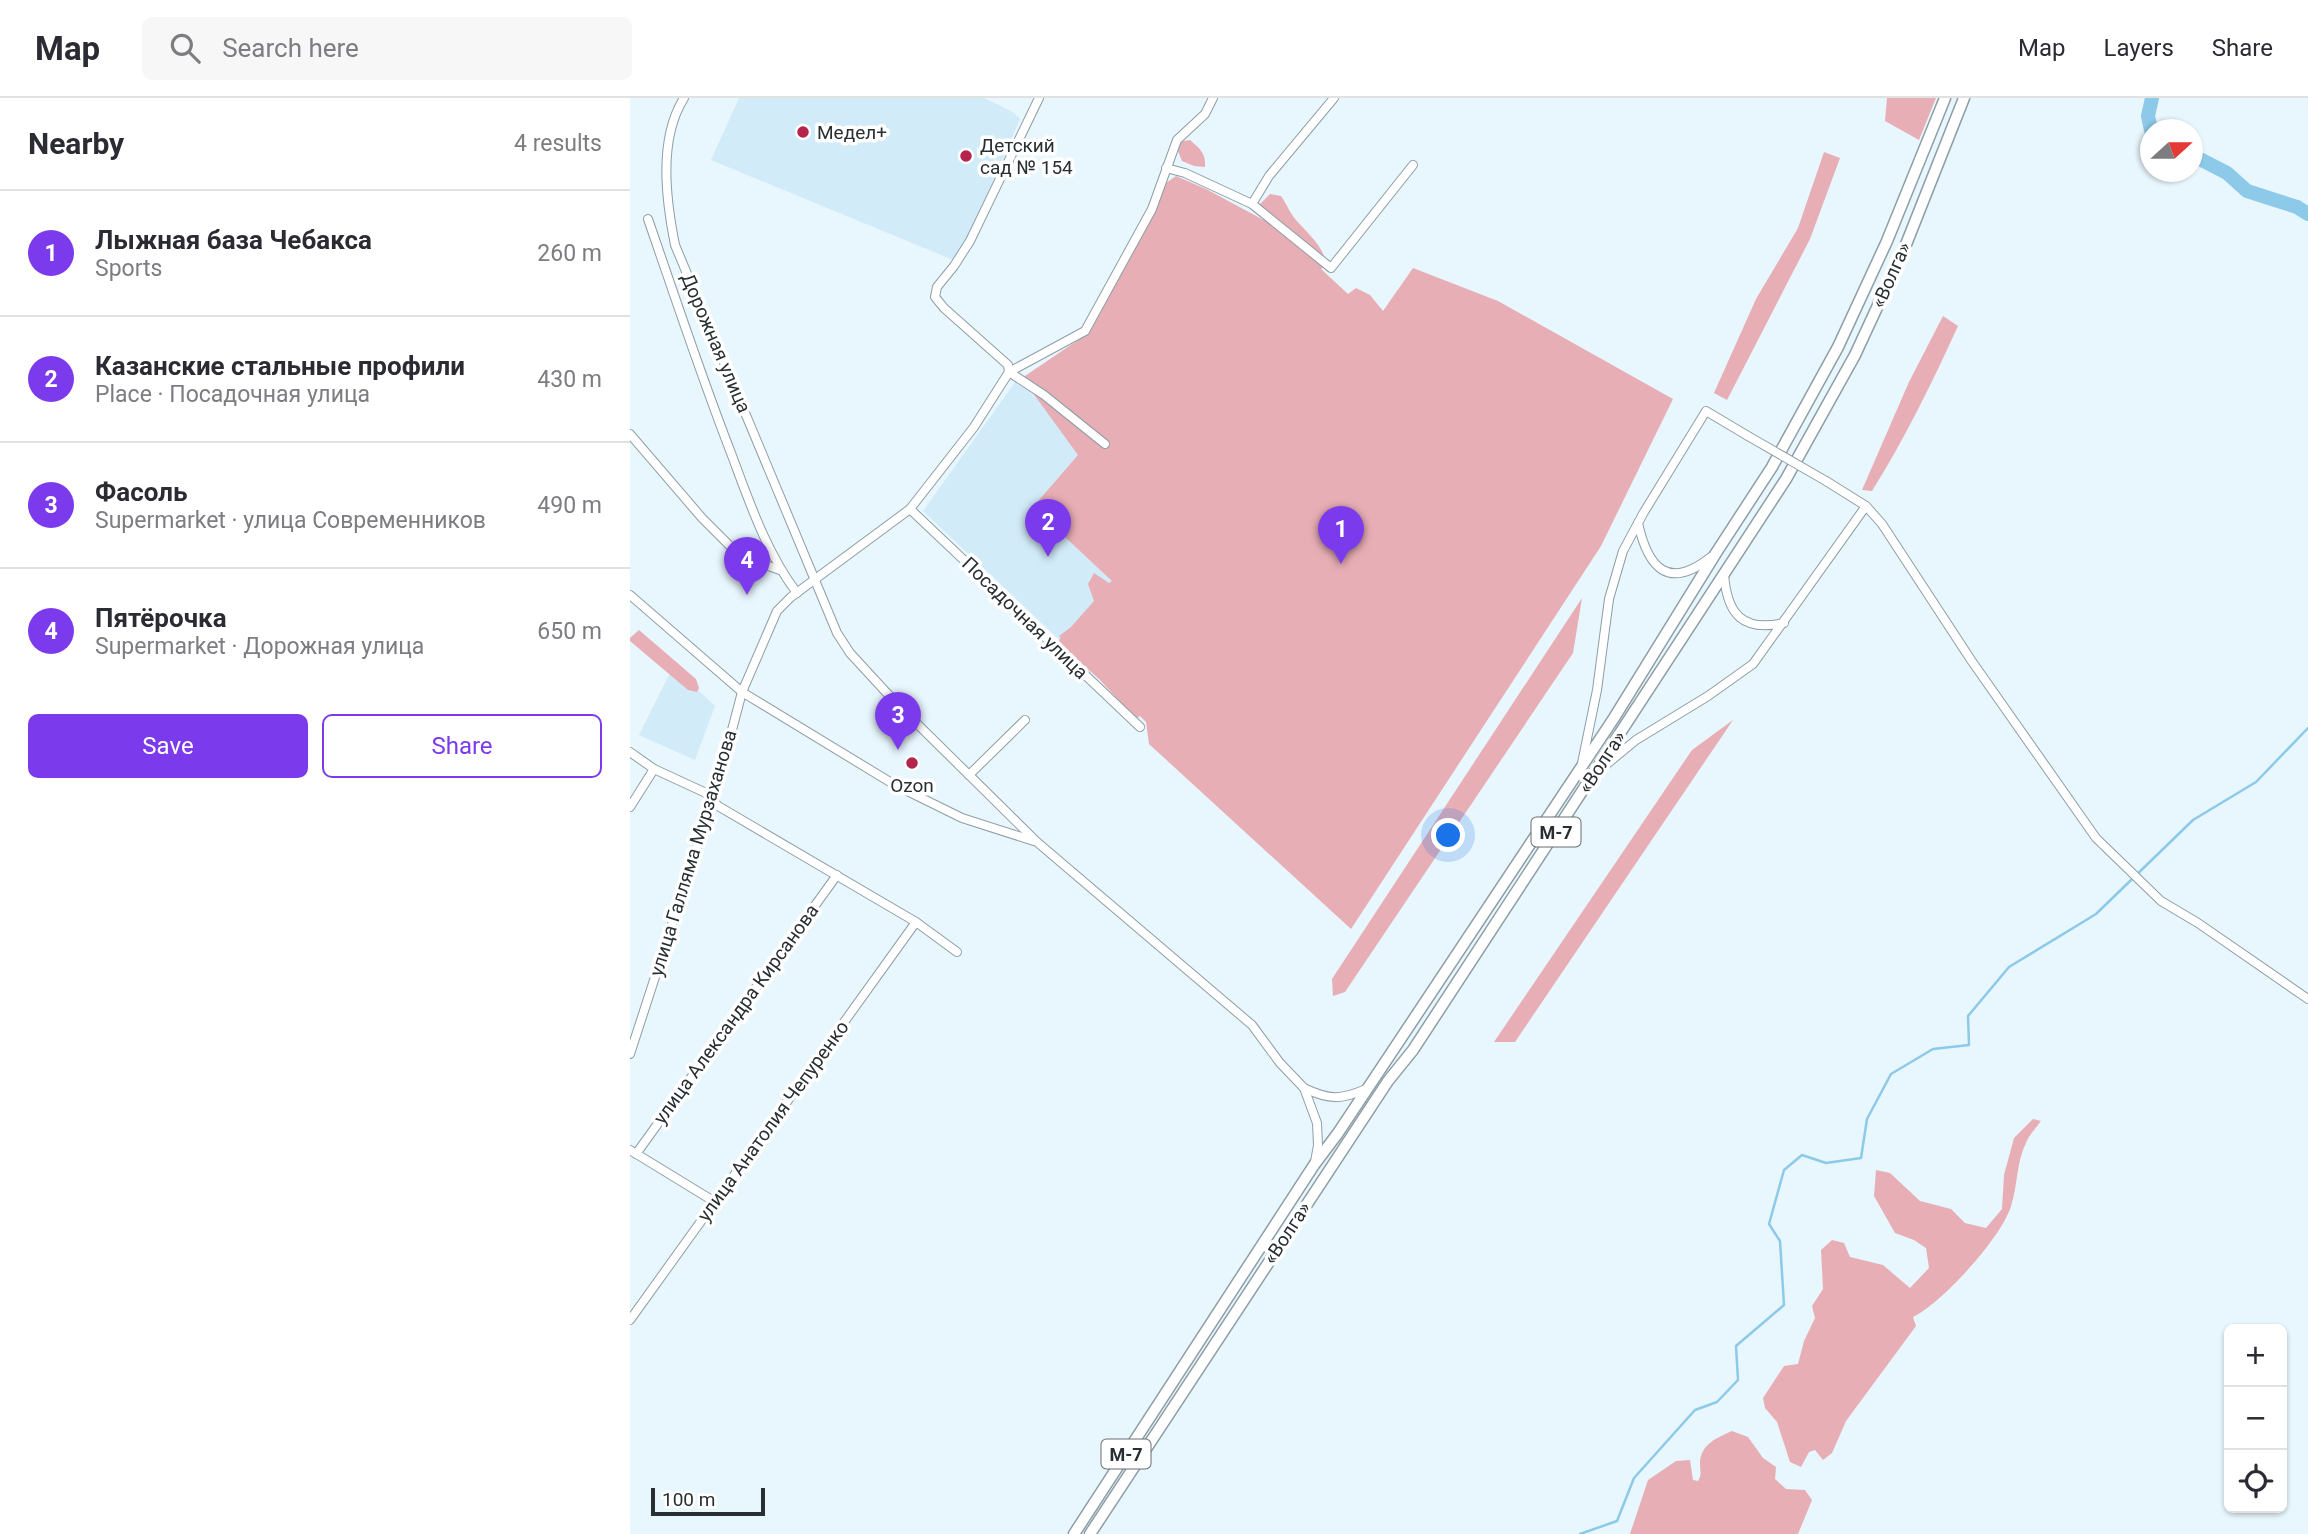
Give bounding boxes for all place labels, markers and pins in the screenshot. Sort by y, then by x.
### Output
place label: Медел+ [817,121,887,144]
marker: Медел+ [795,124,811,140]
place label: Детский сад № 154 [980,134,1073,179]
marker: Детский сад № 154 [958,148,974,164]
pin: 2 [1025,499,1071,557]
pin: 1 [1318,506,1364,564]
pin: 4 [724,537,770,595]
pin: 3 [875,692,921,750]
marker: Ozon [904,755,920,771]
place label: Ozon [890,774,934,797]

